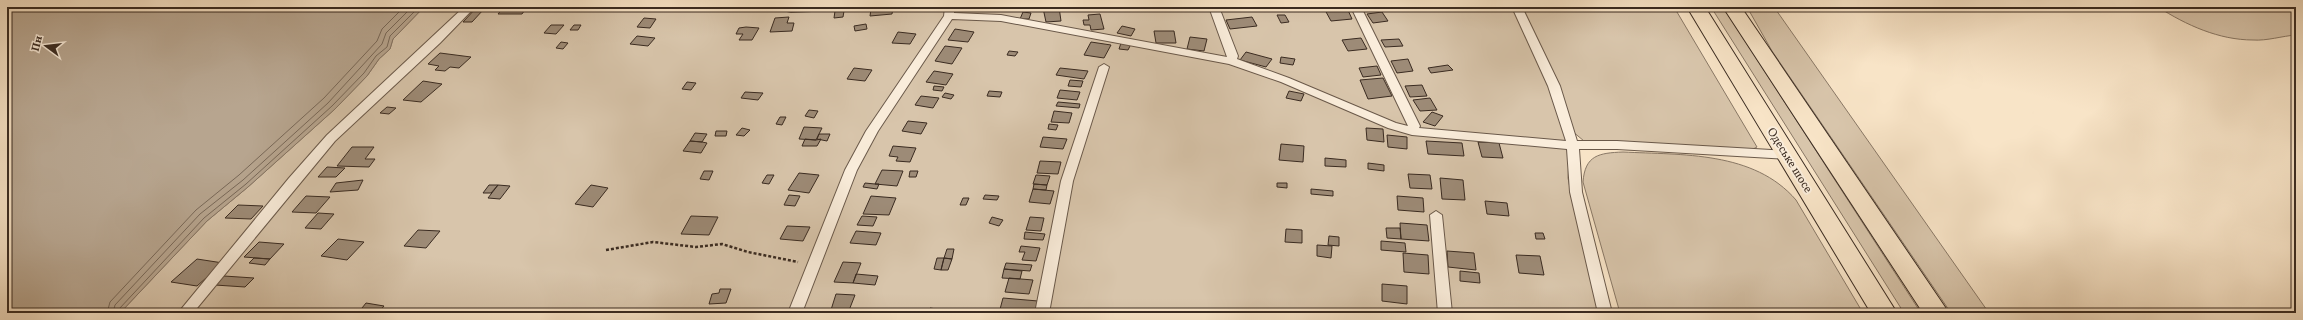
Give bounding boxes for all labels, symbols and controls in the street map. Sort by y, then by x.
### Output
north arrow [26,26,66,66]
text: Пн [29,34,47,53]
street label: Одеське шосе [1763,125,1816,196]

